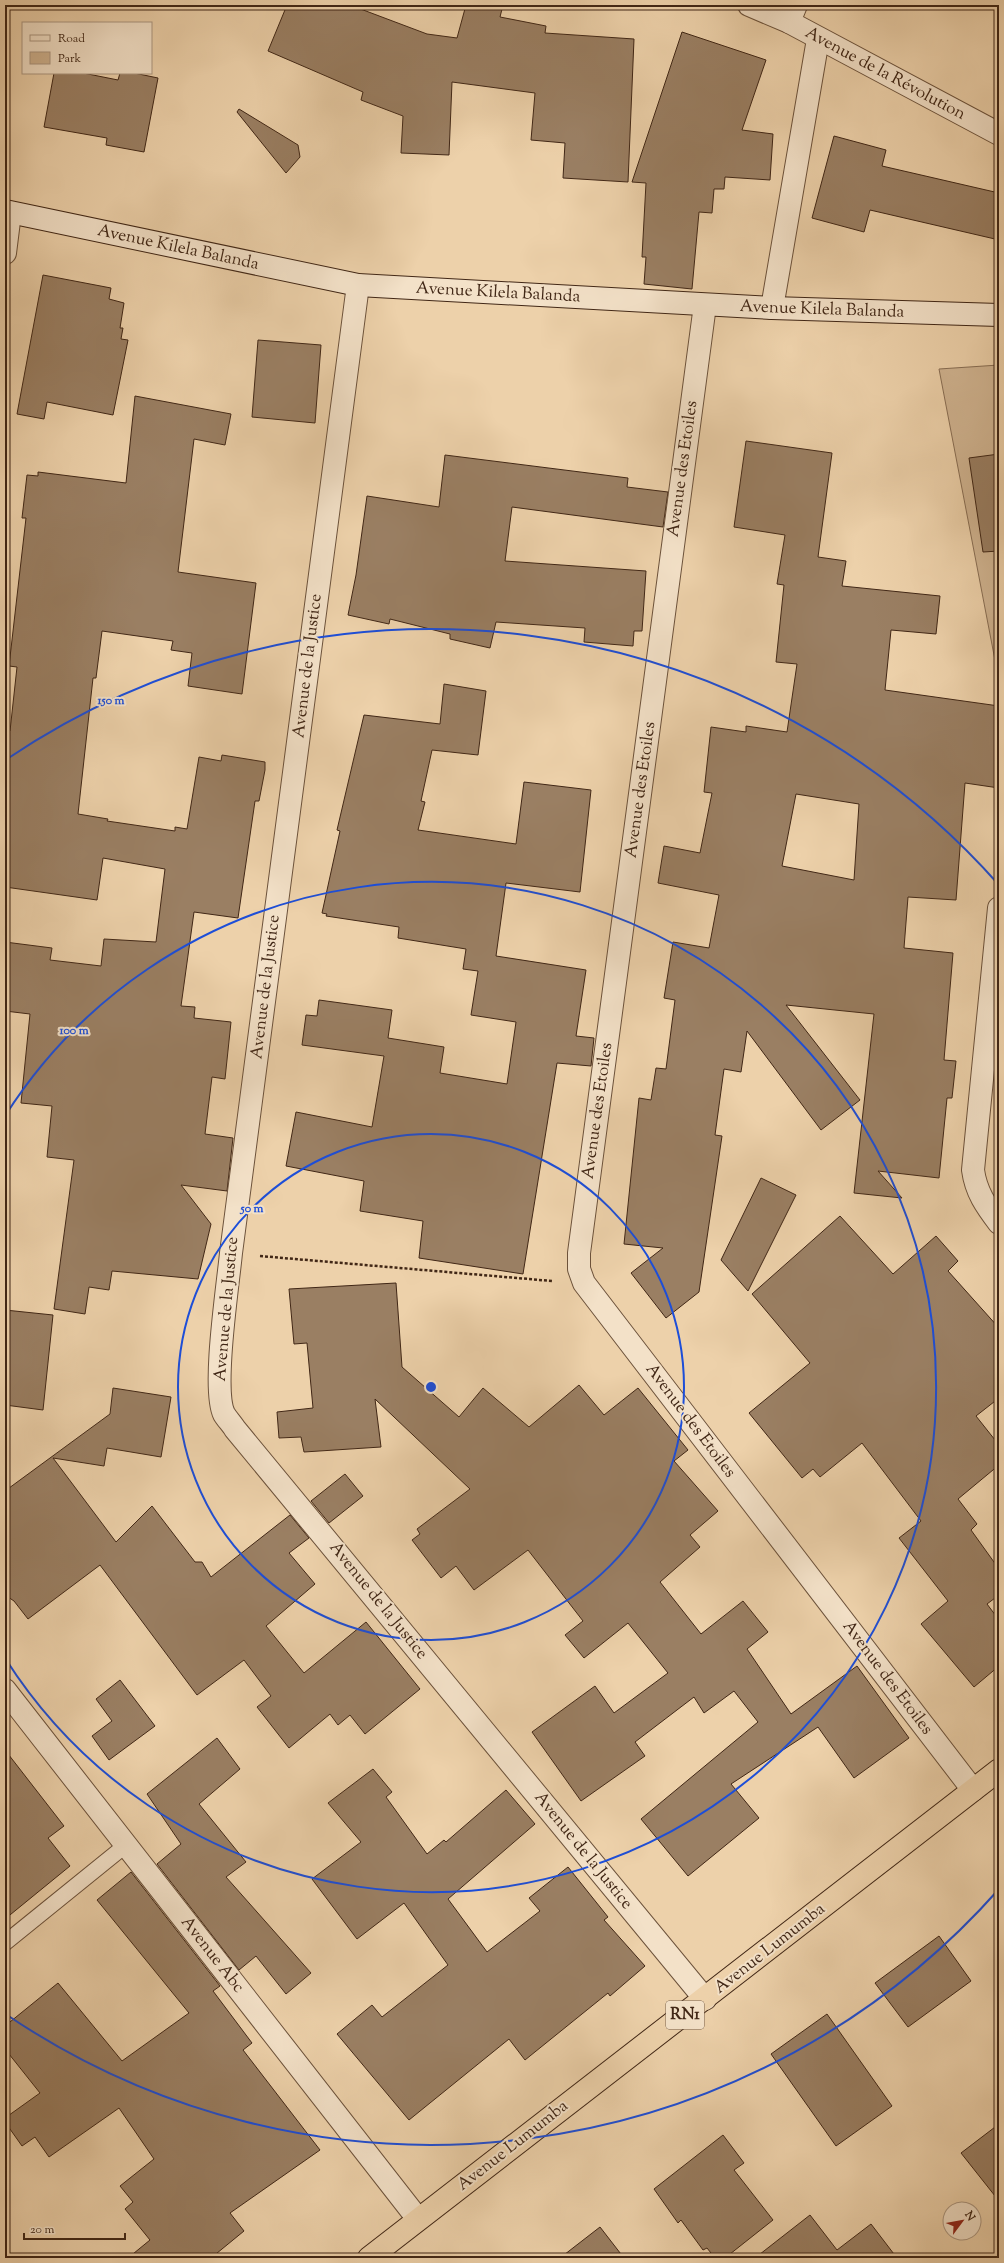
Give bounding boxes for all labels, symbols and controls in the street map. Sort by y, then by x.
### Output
street label: Avenue de la Révolution [800,21,970,127]
legend [22,22,152,74]
text: Road [58,30,85,48]
text: Park [58,50,81,68]
street label: Avenue Kilela Balanda [95,219,261,277]
street label: Avenue Kilela Balanda [415,277,581,309]
street label: Avenue Kilela Balanda [739,295,905,325]
street label: Avenue des Etoiles [662,399,704,539]
street label: Avenue de la Justice [287,592,329,740]
text: 150 m [96,692,125,710]
street label: Avenue des Etoiles [620,720,662,860]
street label: Avenue de la Justice [245,913,287,1061]
text: 100 m [58,1022,89,1040]
street label: Avenue des Etoiles [577,1041,619,1181]
text: 50 m [240,1200,264,1218]
street label: Avenue de la Justice [209,1236,245,1382]
street label: Avenue des Etoiles [639,1359,741,1483]
centre of rings [424,1380,438,1394]
street label: Avenue de la Justice [323,1537,433,1665]
street label: Avenue des Etoiles [836,1616,938,1740]
street label: Avenue de la Justice [528,1787,638,1915]
street label: Avenue Lumumba [709,1898,831,2000]
street label: Avenue Abc [175,1912,250,1999]
road number: RN1 [666,2001,704,2029]
street label: Avenue Lumumba [452,2095,574,2197]
north arrow [942,2201,982,2241]
text: N [960,2207,979,2224]
scale bar [24,2215,125,2241]
text: 20 m [30,2221,55,2239]

